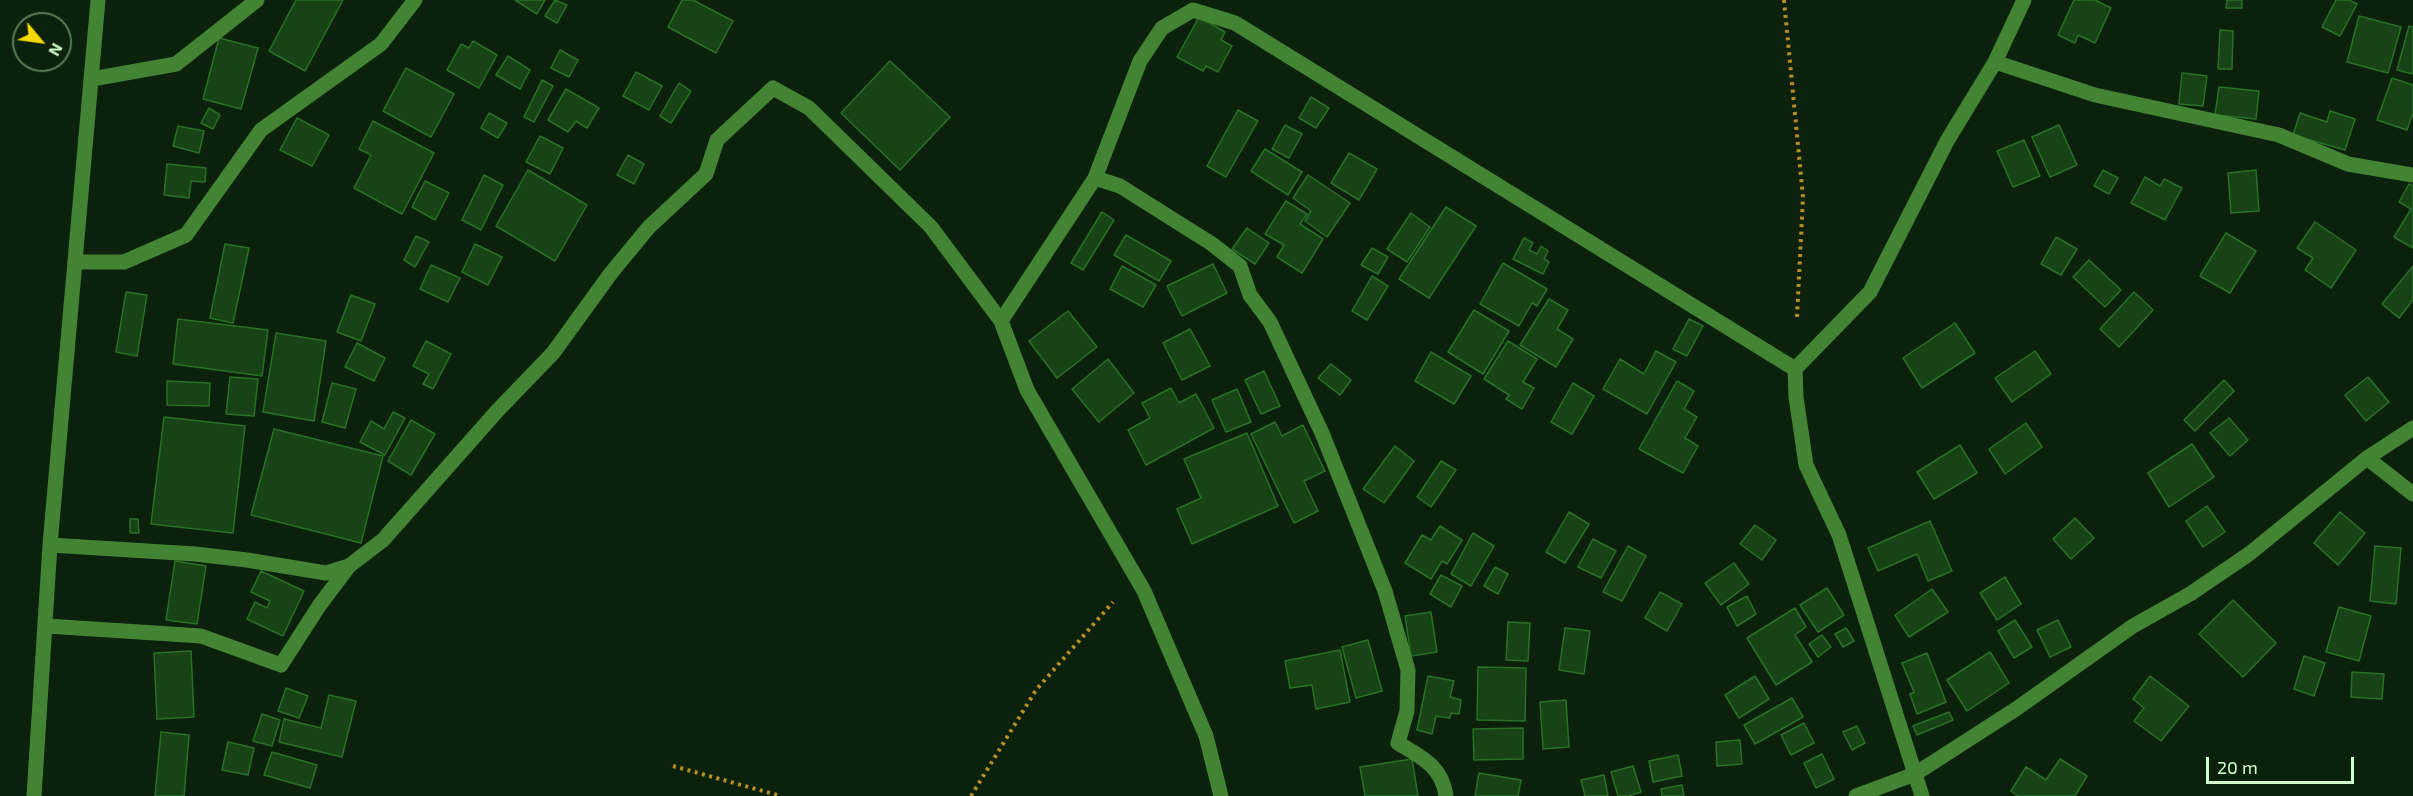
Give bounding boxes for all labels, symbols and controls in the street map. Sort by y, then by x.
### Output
north arrow [12,12,72,72]
text: N [45,40,68,60]
scale bar [2209,745,2358,783]
text: 20 m [2217,756,2258,778]

